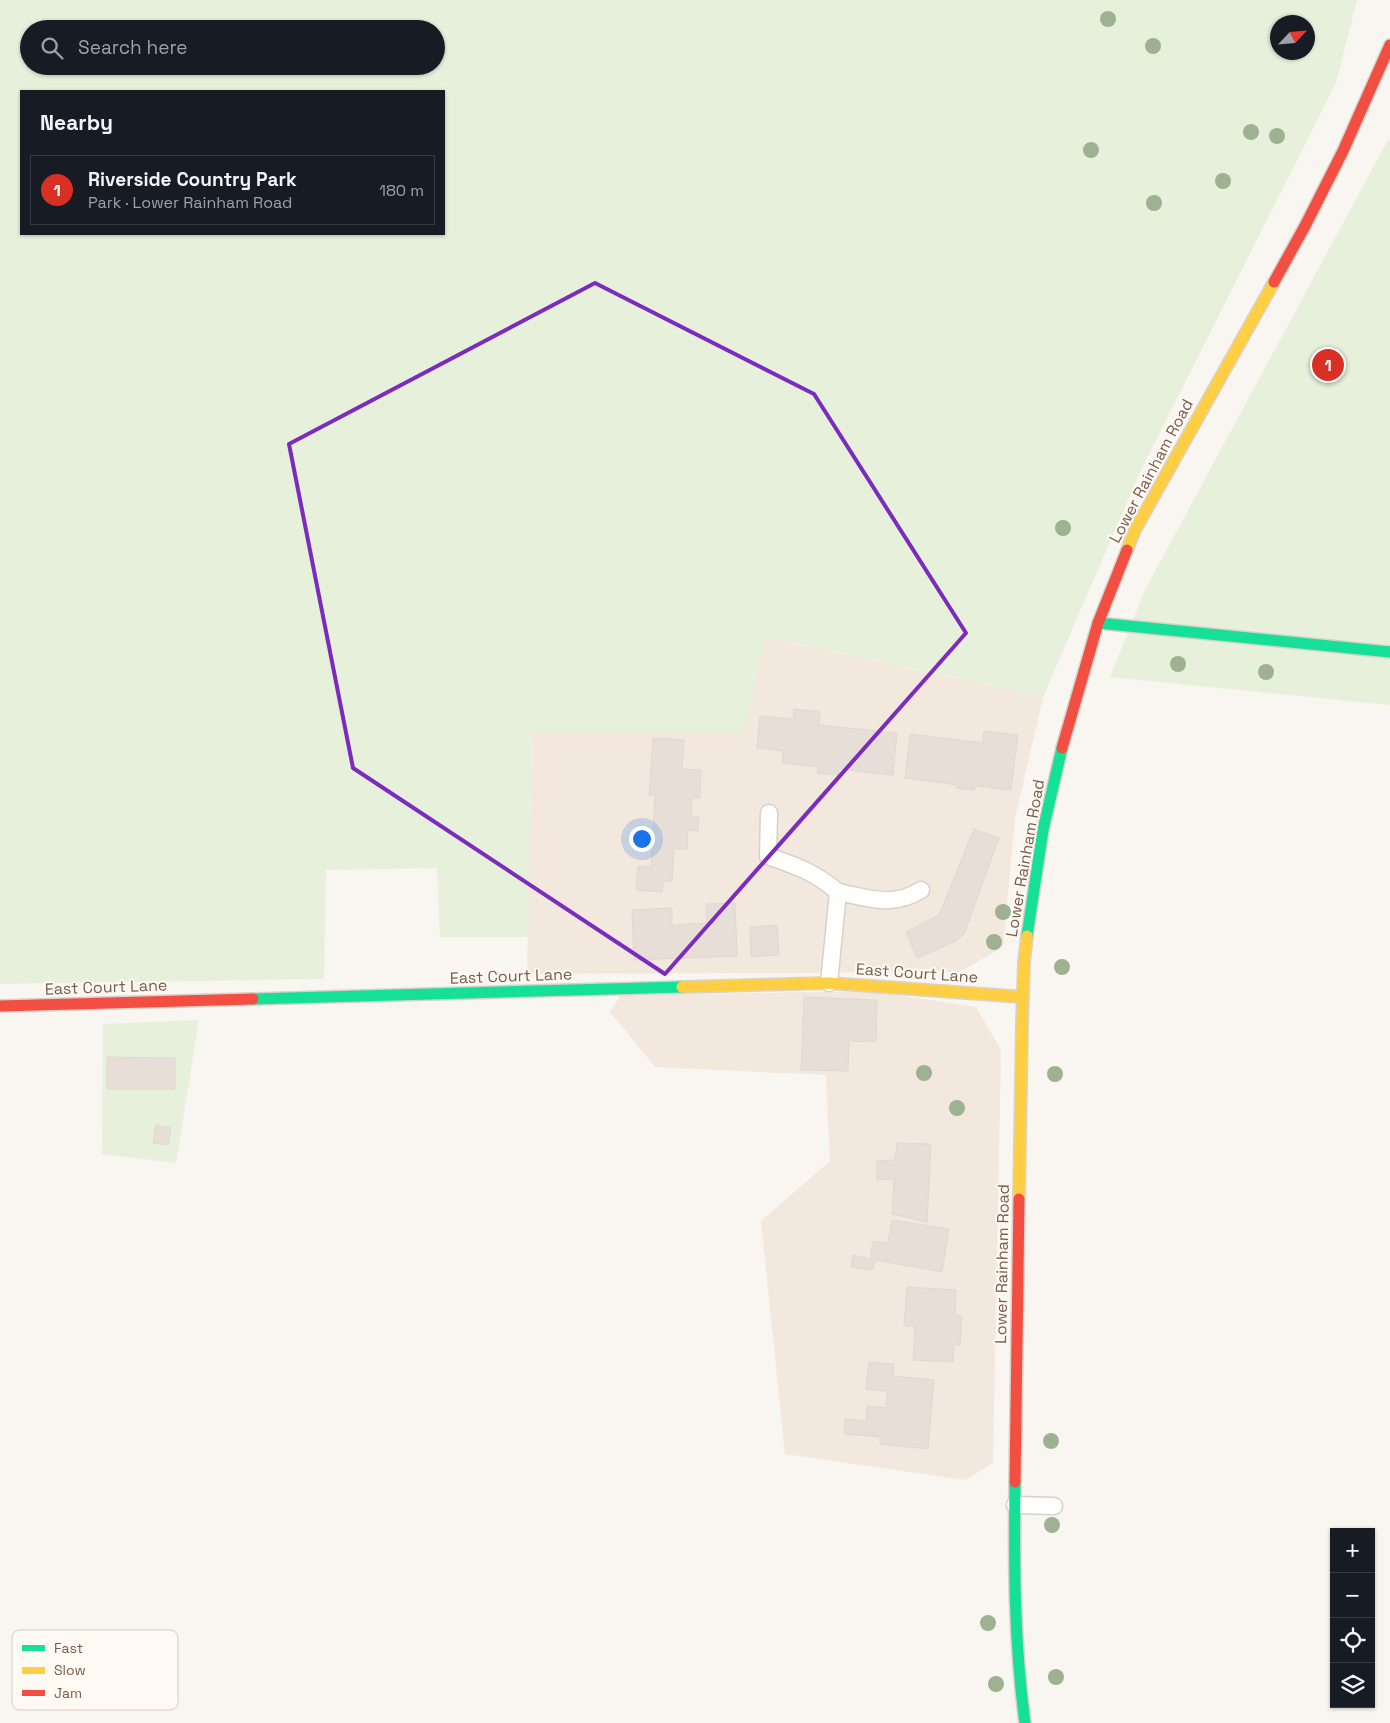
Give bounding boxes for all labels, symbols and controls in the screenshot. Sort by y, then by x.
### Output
north arrow [1270,15,1315,60]
search box [20,20,445,75]
icon: search [38,34,66,62]
text: Search here [78,35,188,60]
text: Nearby [40,109,113,136]
text: Riverside Country Park [88,167,297,192]
text: 1 [53,180,61,201]
text: 180 m [379,180,424,201]
text: Park · Lower Rainham Road [88,192,292,213]
pin: 1 [1312,346,1344,384]
street label: Lower Rainham Road [1104,395,1198,547]
street label: Lower Rainham Road [1001,777,1049,939]
your location [629,826,655,852]
street label: East Court Lane [855,958,979,988]
street label: East Court Lane [449,963,573,989]
street label: East Court Lane [44,974,168,1000]
street label: Lower Rainham Road [990,1184,1014,1344]
map controls [1330,1528,1375,1708]
button: + [1330,1528,1375,1573]
button: − [1330,1573,1375,1618]
button: locate [1330,1618,1375,1663]
legend [12,1630,178,1710]
text: Fast [54,1639,83,1657]
text: Slow [54,1661,86,1679]
button: layers [1330,1663,1375,1708]
text: Jam [54,1684,82,1702]

